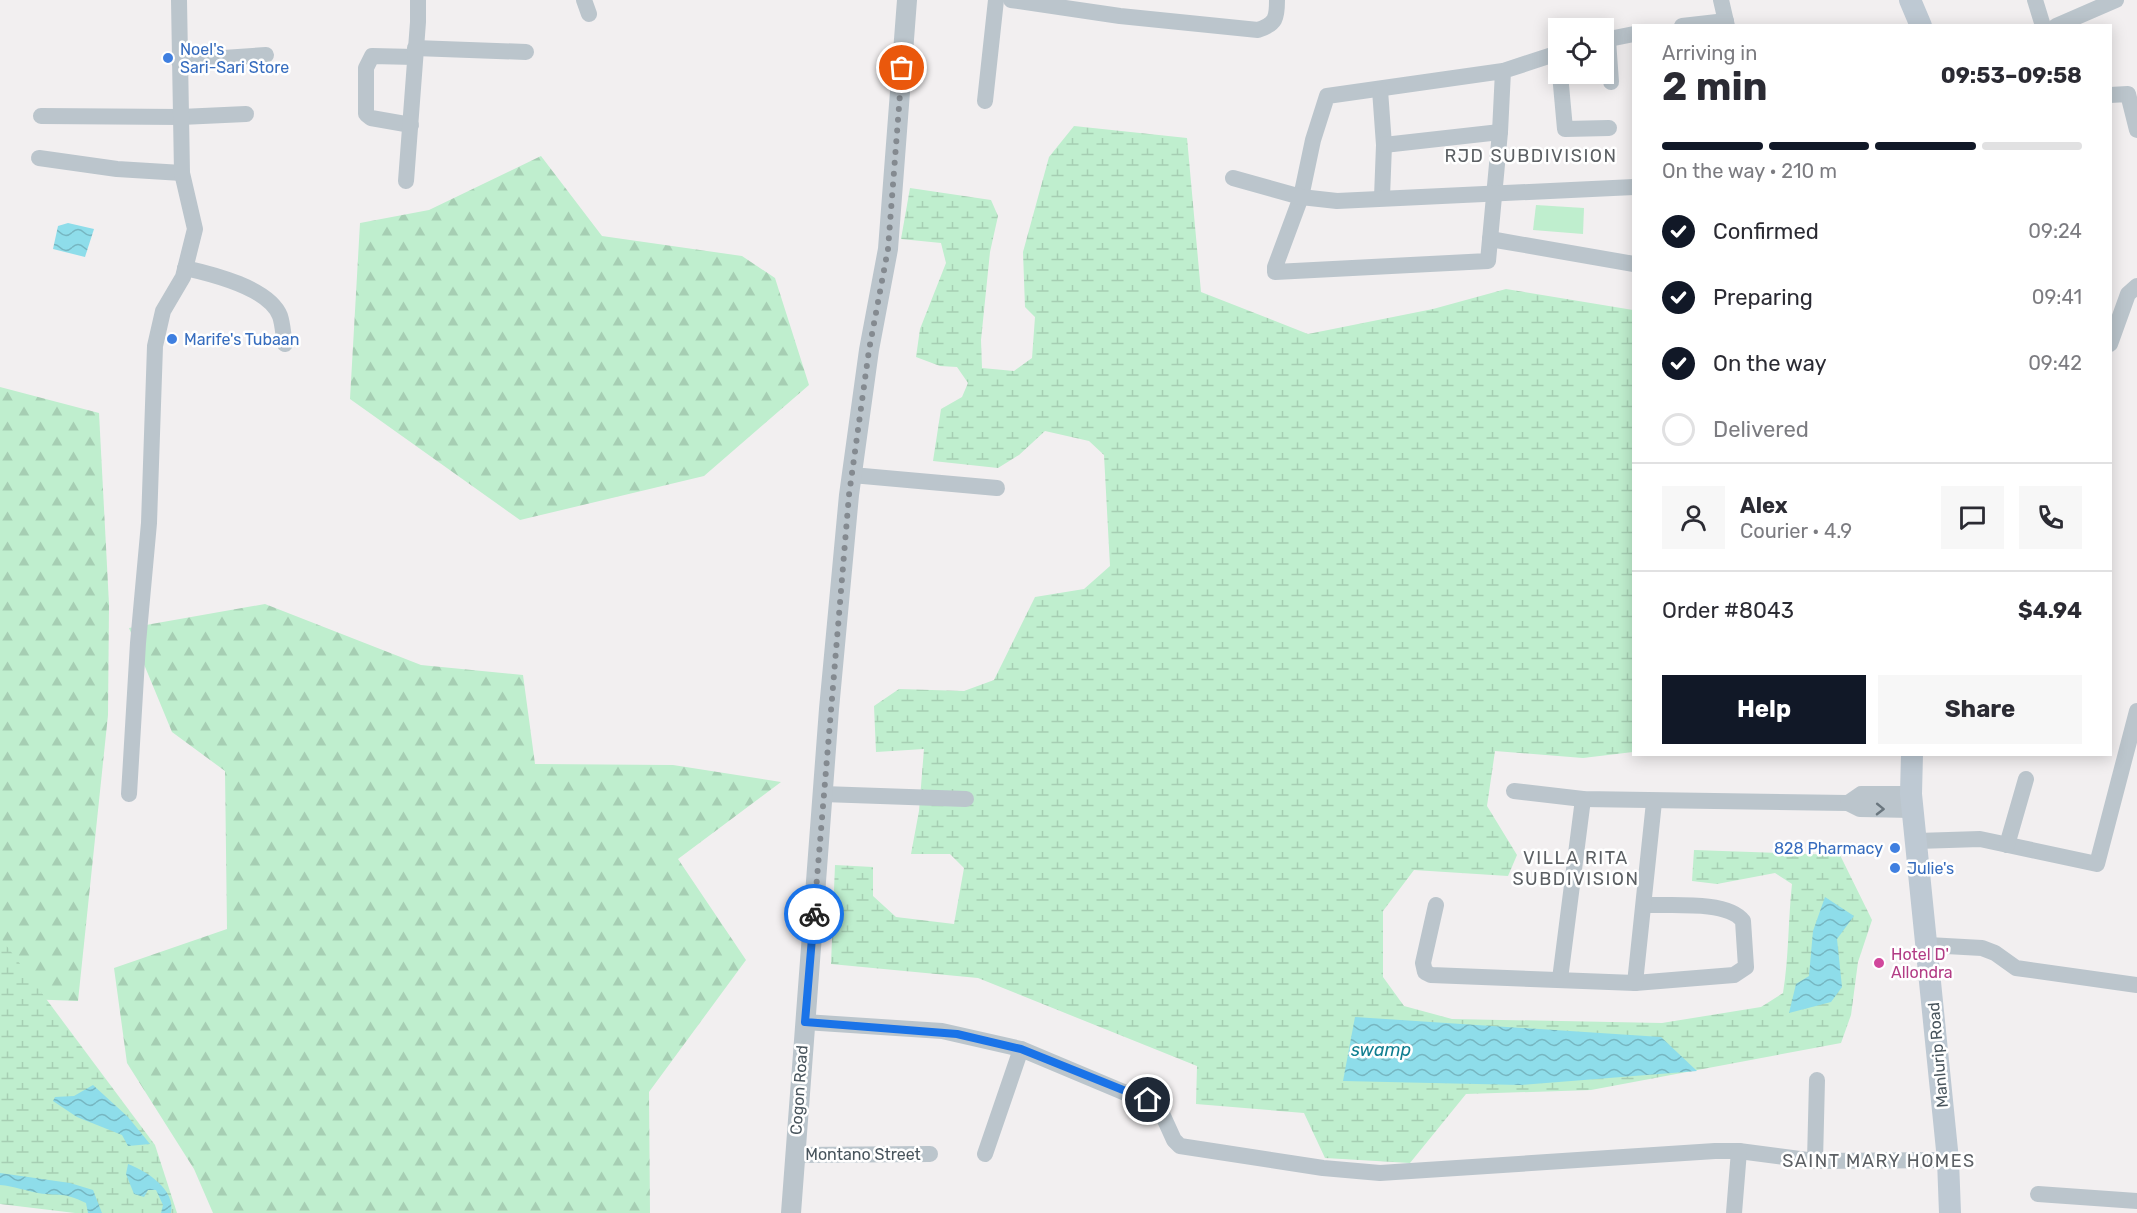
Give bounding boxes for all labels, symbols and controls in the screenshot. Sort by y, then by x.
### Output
map controls [1548,18,1614,84]
button: locate [1548,18,1614,84]
place label: Noel's Sari-Sari Store [180,40,289,77]
text: Arriving in [1662,41,1757,65]
pin [876,42,927,93]
marker: Noel's Sari-Sari Store [161,51,175,65]
icon: bag [885,51,918,84]
text: 09:53–09:58 [1941,62,2082,89]
text: 2 min [1662,64,1768,110]
district label: RJD SUBDIVISION [1444,145,1618,167]
text: On the way · 210 m [1662,159,1837,183]
icon: check [1662,215,1695,248]
text: Confirmed [1713,218,1819,245]
text: 09:24 [2028,219,2082,243]
icon: check [1662,281,1695,314]
text: Preparing [1713,284,1813,311]
text: 09:41 [2032,285,2082,309]
place label: Marife's Tubaan [184,330,299,349]
marker: Marife's Tubaan [165,332,179,346]
icon: check [1662,347,1695,380]
text: On the way [1713,350,1827,377]
text: 09:42 [2028,351,2082,375]
text: Delivered [1713,416,1809,443]
button: person [1662,486,1725,549]
button: chat [1941,486,2004,549]
button: phone [2019,486,2082,549]
text: Alex [1740,492,1788,519]
text: Courier · 4.9 [1740,519,1852,543]
text: Order #8043 [1662,597,1794,624]
text: $4.94 [2018,597,2082,624]
button: Help [1662,675,1866,744]
button: Share [1878,675,2082,744]
one-way arrow [1876,803,1885,815]
place label: 828 Pharmacy [1774,839,1883,858]
marker: 828 Pharmacy [1888,841,1902,855]
district label: VILLA RITA SUBDIVISION [1512,847,1640,890]
place label: Julie's [1907,859,1954,878]
marker: Julie's [1888,861,1902,875]
courier [784,884,844,944]
icon: bike [798,898,831,931]
place label: Hotel D' Allondra [1891,945,1953,982]
marker: Hotel D' Allondra [1872,956,1886,970]
street label: Manlurip Road [1924,1001,1952,1109]
water label: swamp [1351,1039,1411,1061]
street label: Cogon Road [786,1044,812,1136]
pin [1122,1074,1173,1125]
icon: home [1131,1083,1164,1116]
street label: Montano Street [805,1145,921,1164]
district label: SAINT MARY HOMES [1782,1150,1976,1172]

